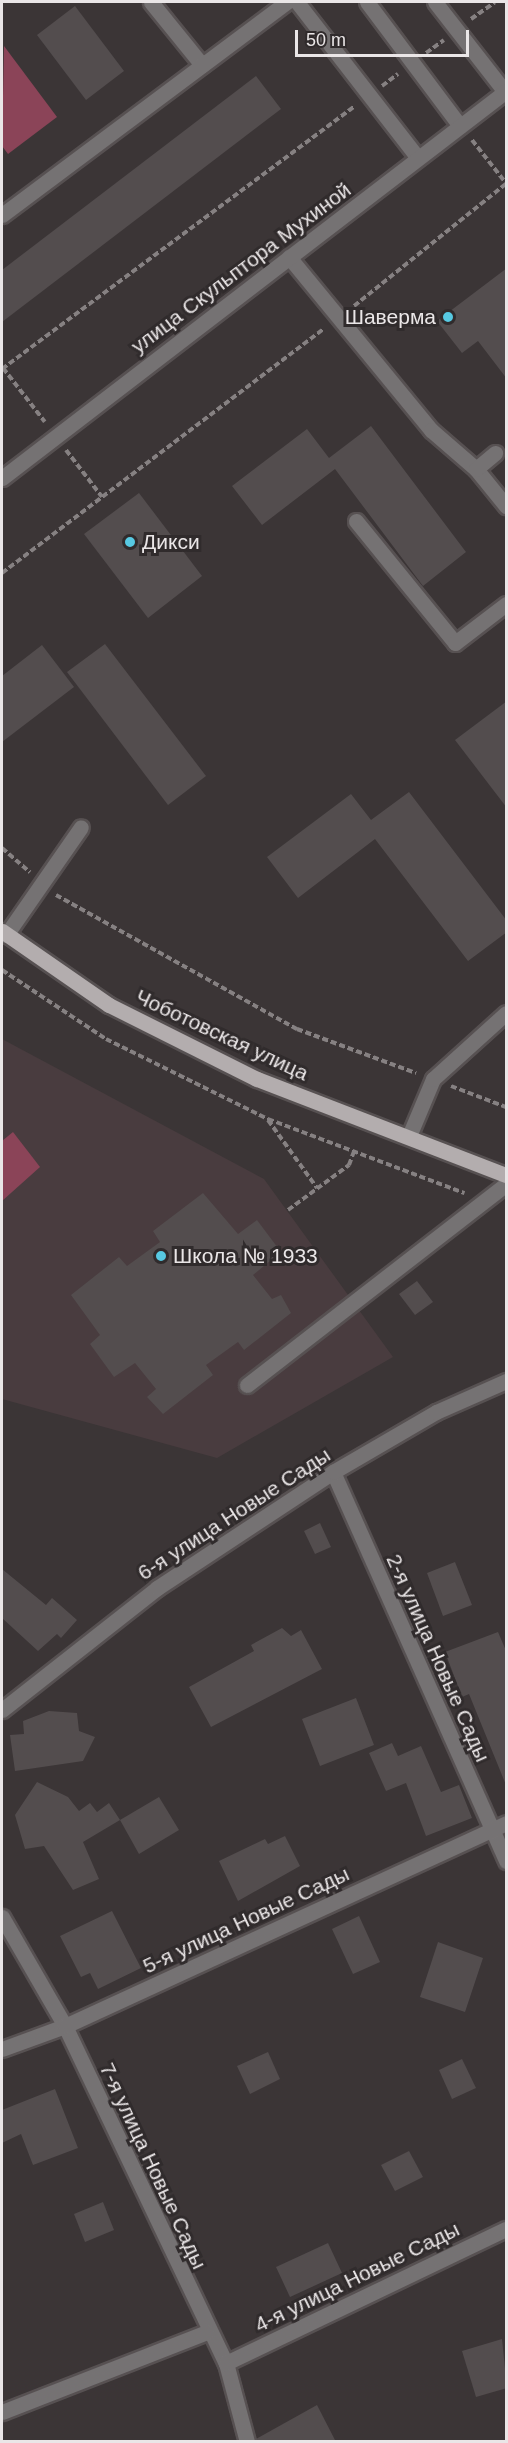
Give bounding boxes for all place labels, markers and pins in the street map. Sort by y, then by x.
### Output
place label: Шаверма [345,304,436,330]
marker: Шаверма [441,310,455,324]
place label: Дикси [142,529,200,555]
marker: Дикси [123,535,137,549]
place label: Школа № 1933 [173,1243,318,1269]
marker: Школа № 1933 [154,1249,168,1263]

